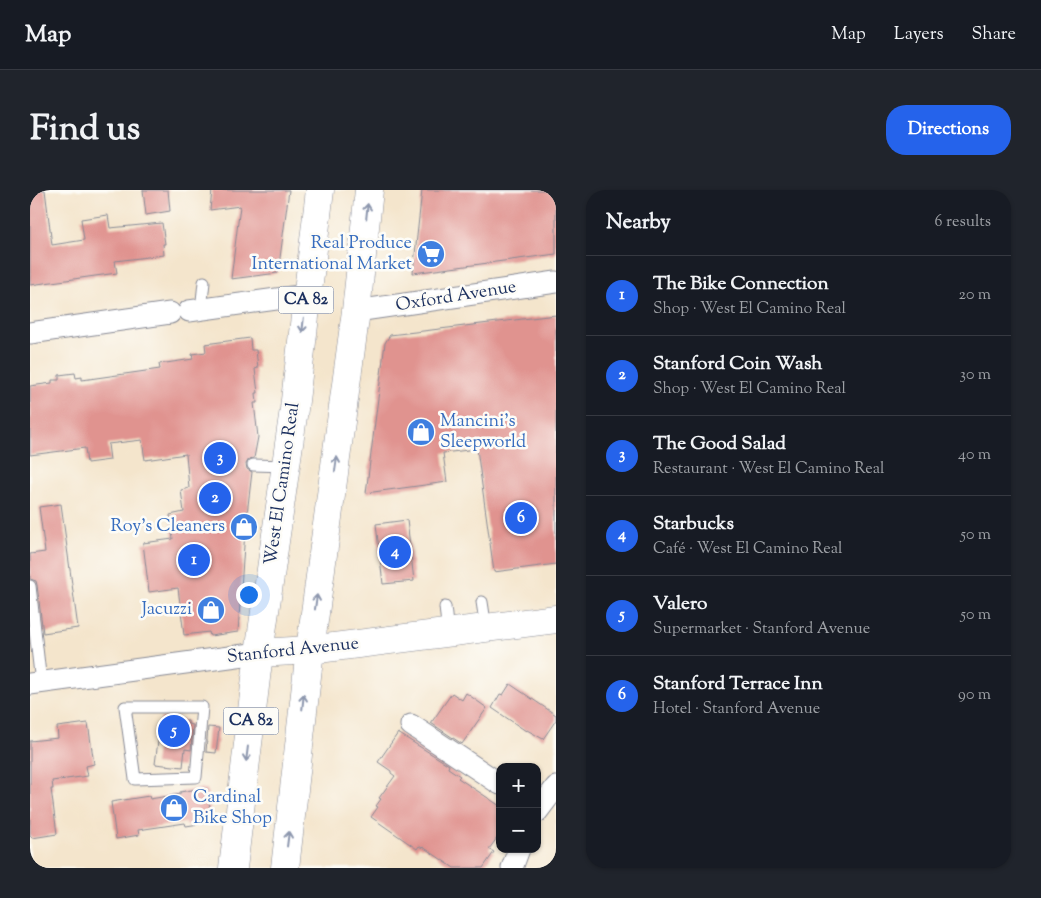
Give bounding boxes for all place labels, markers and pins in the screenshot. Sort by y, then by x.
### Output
place label: Real Produce International Market [252,231,412,278]
supermarket icon: Real Produce International Market [416,239,446,269]
place label: Mancini’s Sleepworld [440,409,526,456]
shop icon: Mancini’s Sleepworld [406,417,436,447]
pin: 3 [204,439,236,477]
pin: 2 [199,479,231,517]
pin: 6 [505,499,537,537]
shop icon: Roy's Cleaners [229,512,259,542]
place label: Roy's Cleaners [110,514,225,540]
pin: 4 [379,533,411,571]
pin: 1 [178,541,210,579]
shop icon: Jacuzzi [196,595,226,625]
place label: Jacuzzi [141,597,192,623]
pin: 5 [158,712,190,750]
place label: Cardinal Bike Shop [193,785,272,832]
shop icon: Cardinal Bike Shop [159,793,189,823]

